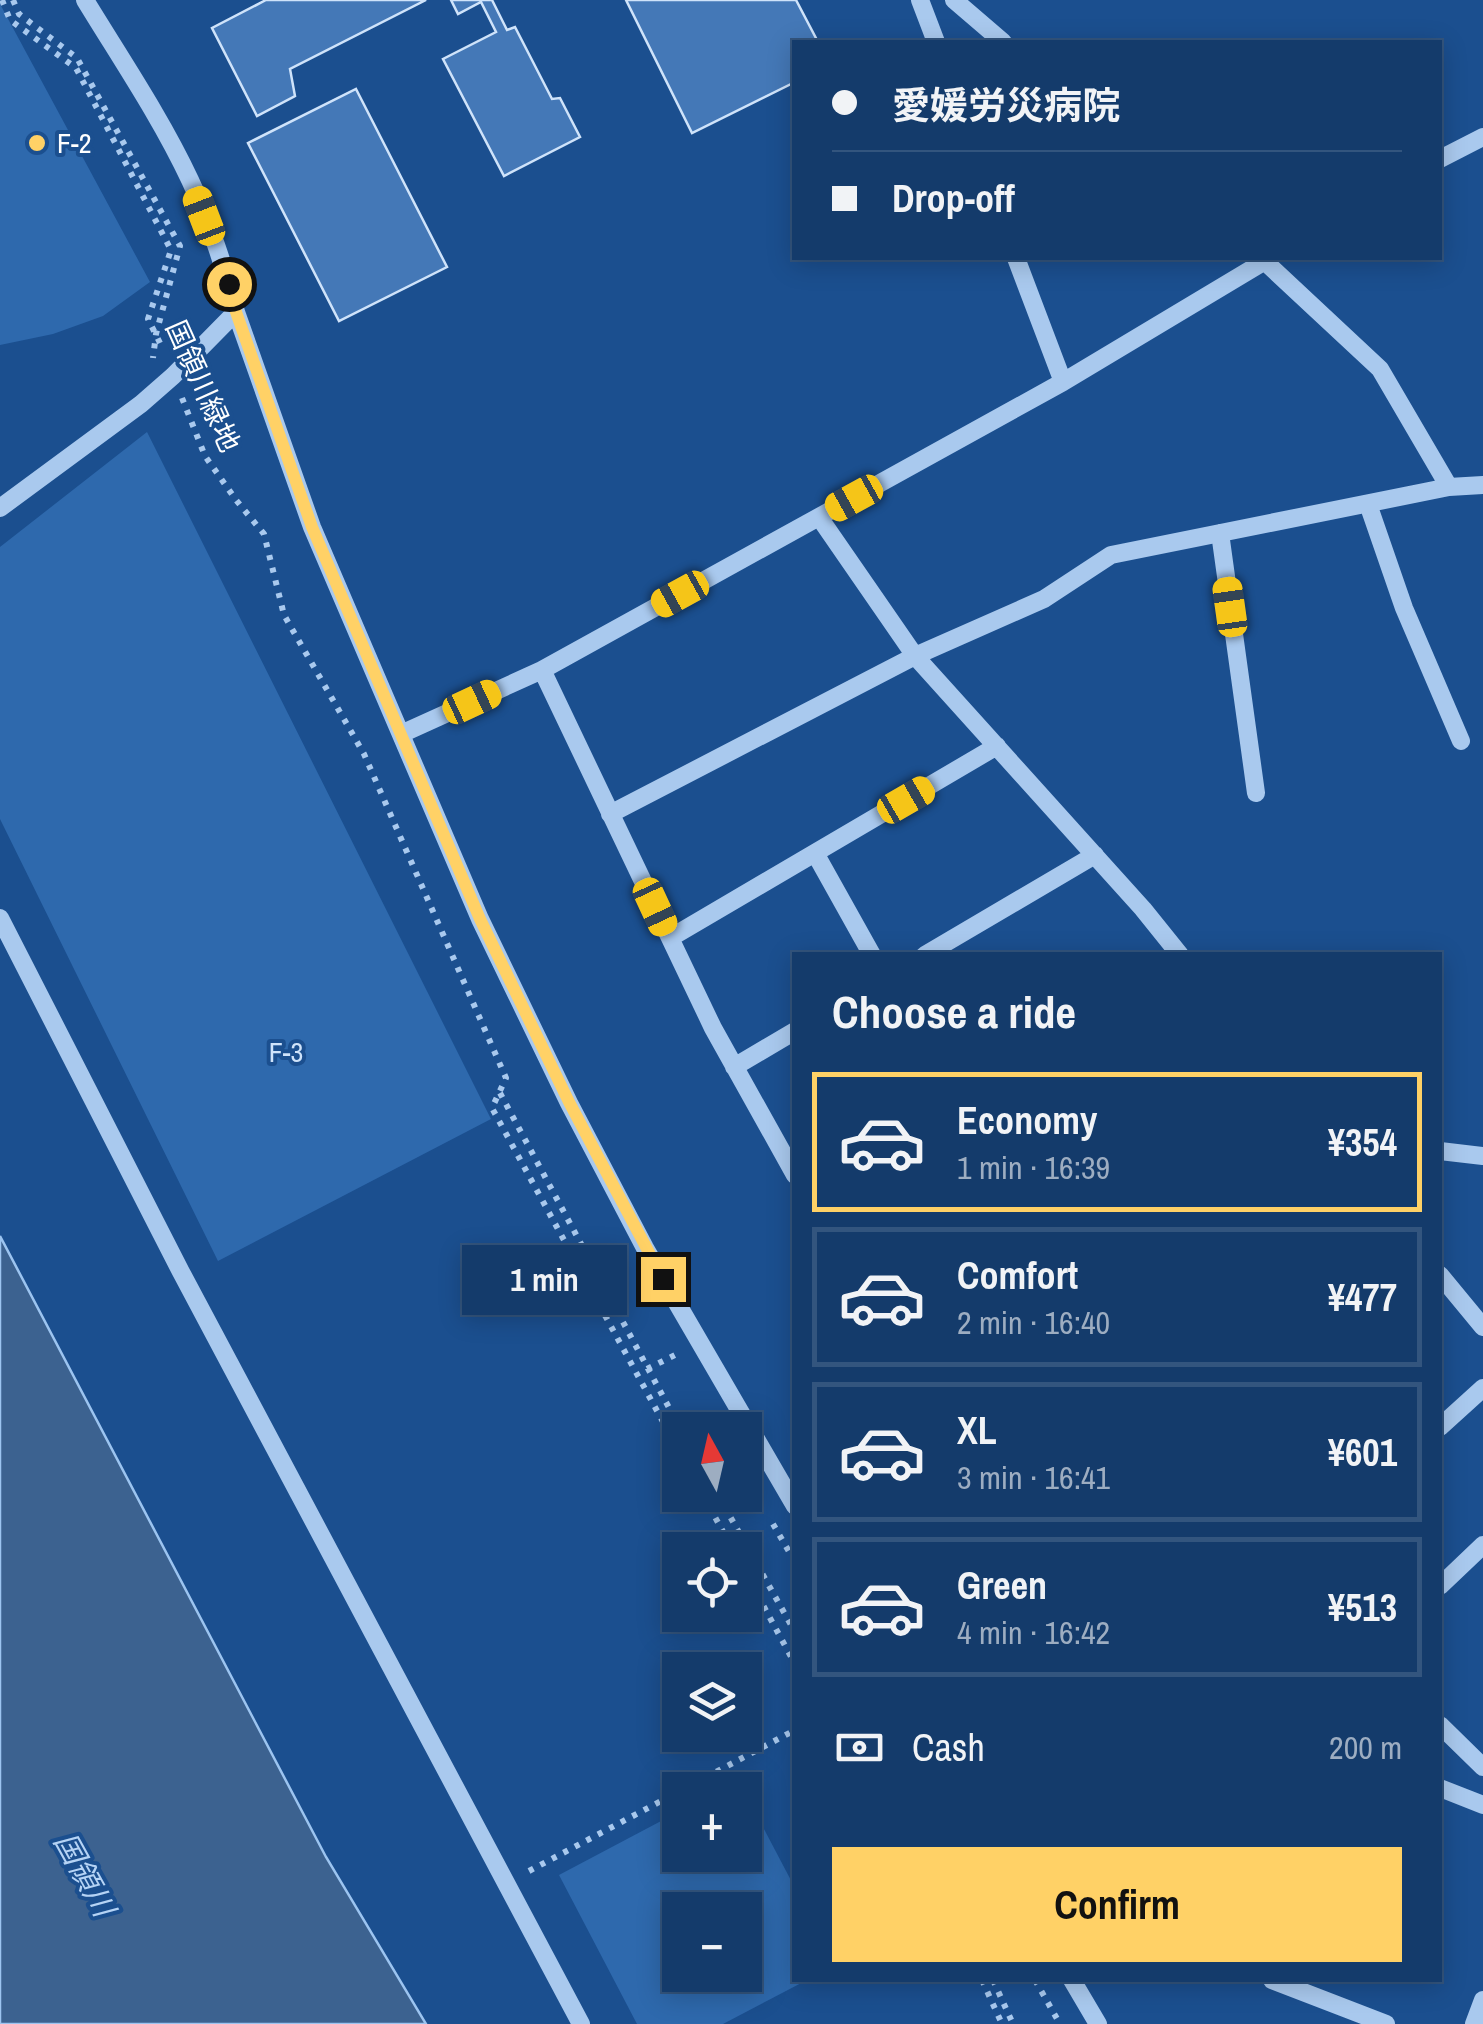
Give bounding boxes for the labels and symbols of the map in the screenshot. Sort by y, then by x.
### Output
place label: F-2 [57,124,91,162]
marker: F-2 [26,132,48,154]
car [179,183,229,249]
route start [207,262,252,307]
street label: 国領川緑地 [157,314,249,458]
car [820,470,888,526]
car [646,566,714,622]
car [1211,575,1249,639]
car [438,676,506,728]
car [873,772,939,828]
car [629,873,681,941]
park label: F-3 [269,1033,303,1071]
callout: 1 min [463,1244,628,1314]
route end [641,1257,686,1302]
north arrow [662,1412,762,1512]
water label: 国領川 [46,1825,126,1926]

